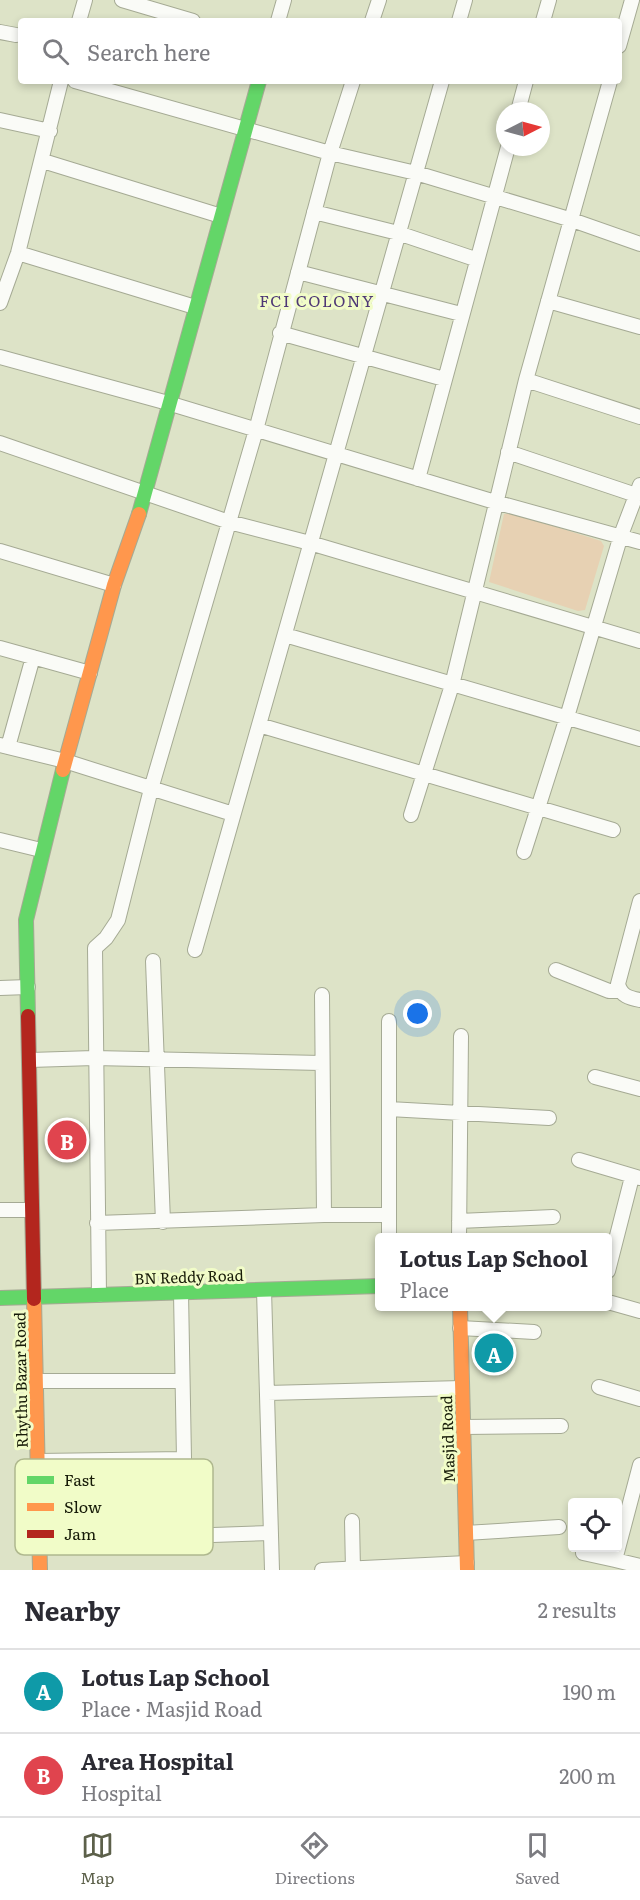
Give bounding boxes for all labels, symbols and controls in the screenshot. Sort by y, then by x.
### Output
search box [18,18,622,84]
icon: search [39,35,72,68]
text: Search here [87,35,210,68]
north arrow [496,102,550,156]
district label: FCI COLONY [259,288,375,312]
your location [403,999,432,1028]
pin: B [48,1118,86,1162]
popup [375,1233,612,1311]
text: Lotus Lap School [399,1241,588,1274]
street label: BN Reddy Road [134,1263,244,1289]
text: Place [399,1274,449,1304]
street label: Rhythu Bazar Road [7,1312,33,1448]
pin: A [474,1330,514,1376]
street label: Masjid Road [434,1395,460,1483]
legend [15,1459,213,1555]
text: Fast [64,1467,96,1491]
text: Slow [64,1494,102,1518]
map controls [568,1498,622,1552]
button: locate [568,1498,622,1552]
text: Jam [64,1521,97,1545]
text: Nearby [24,1590,120,1629]
text: 2 results [538,1594,616,1624]
text: Lotus Lap School [81,1660,270,1693]
text: A [36,1676,51,1706]
text: 190 m [562,1676,616,1706]
text: Place · Masjid Road [81,1693,262,1723]
text: Area Hospital [81,1744,234,1777]
text: B [37,1760,50,1790]
text: 200 m [559,1760,616,1790]
text: Hospital [81,1777,162,1807]
tab: Map [80,1829,114,1889]
tab: Directions [275,1829,355,1889]
tab: Saved [515,1829,560,1889]

